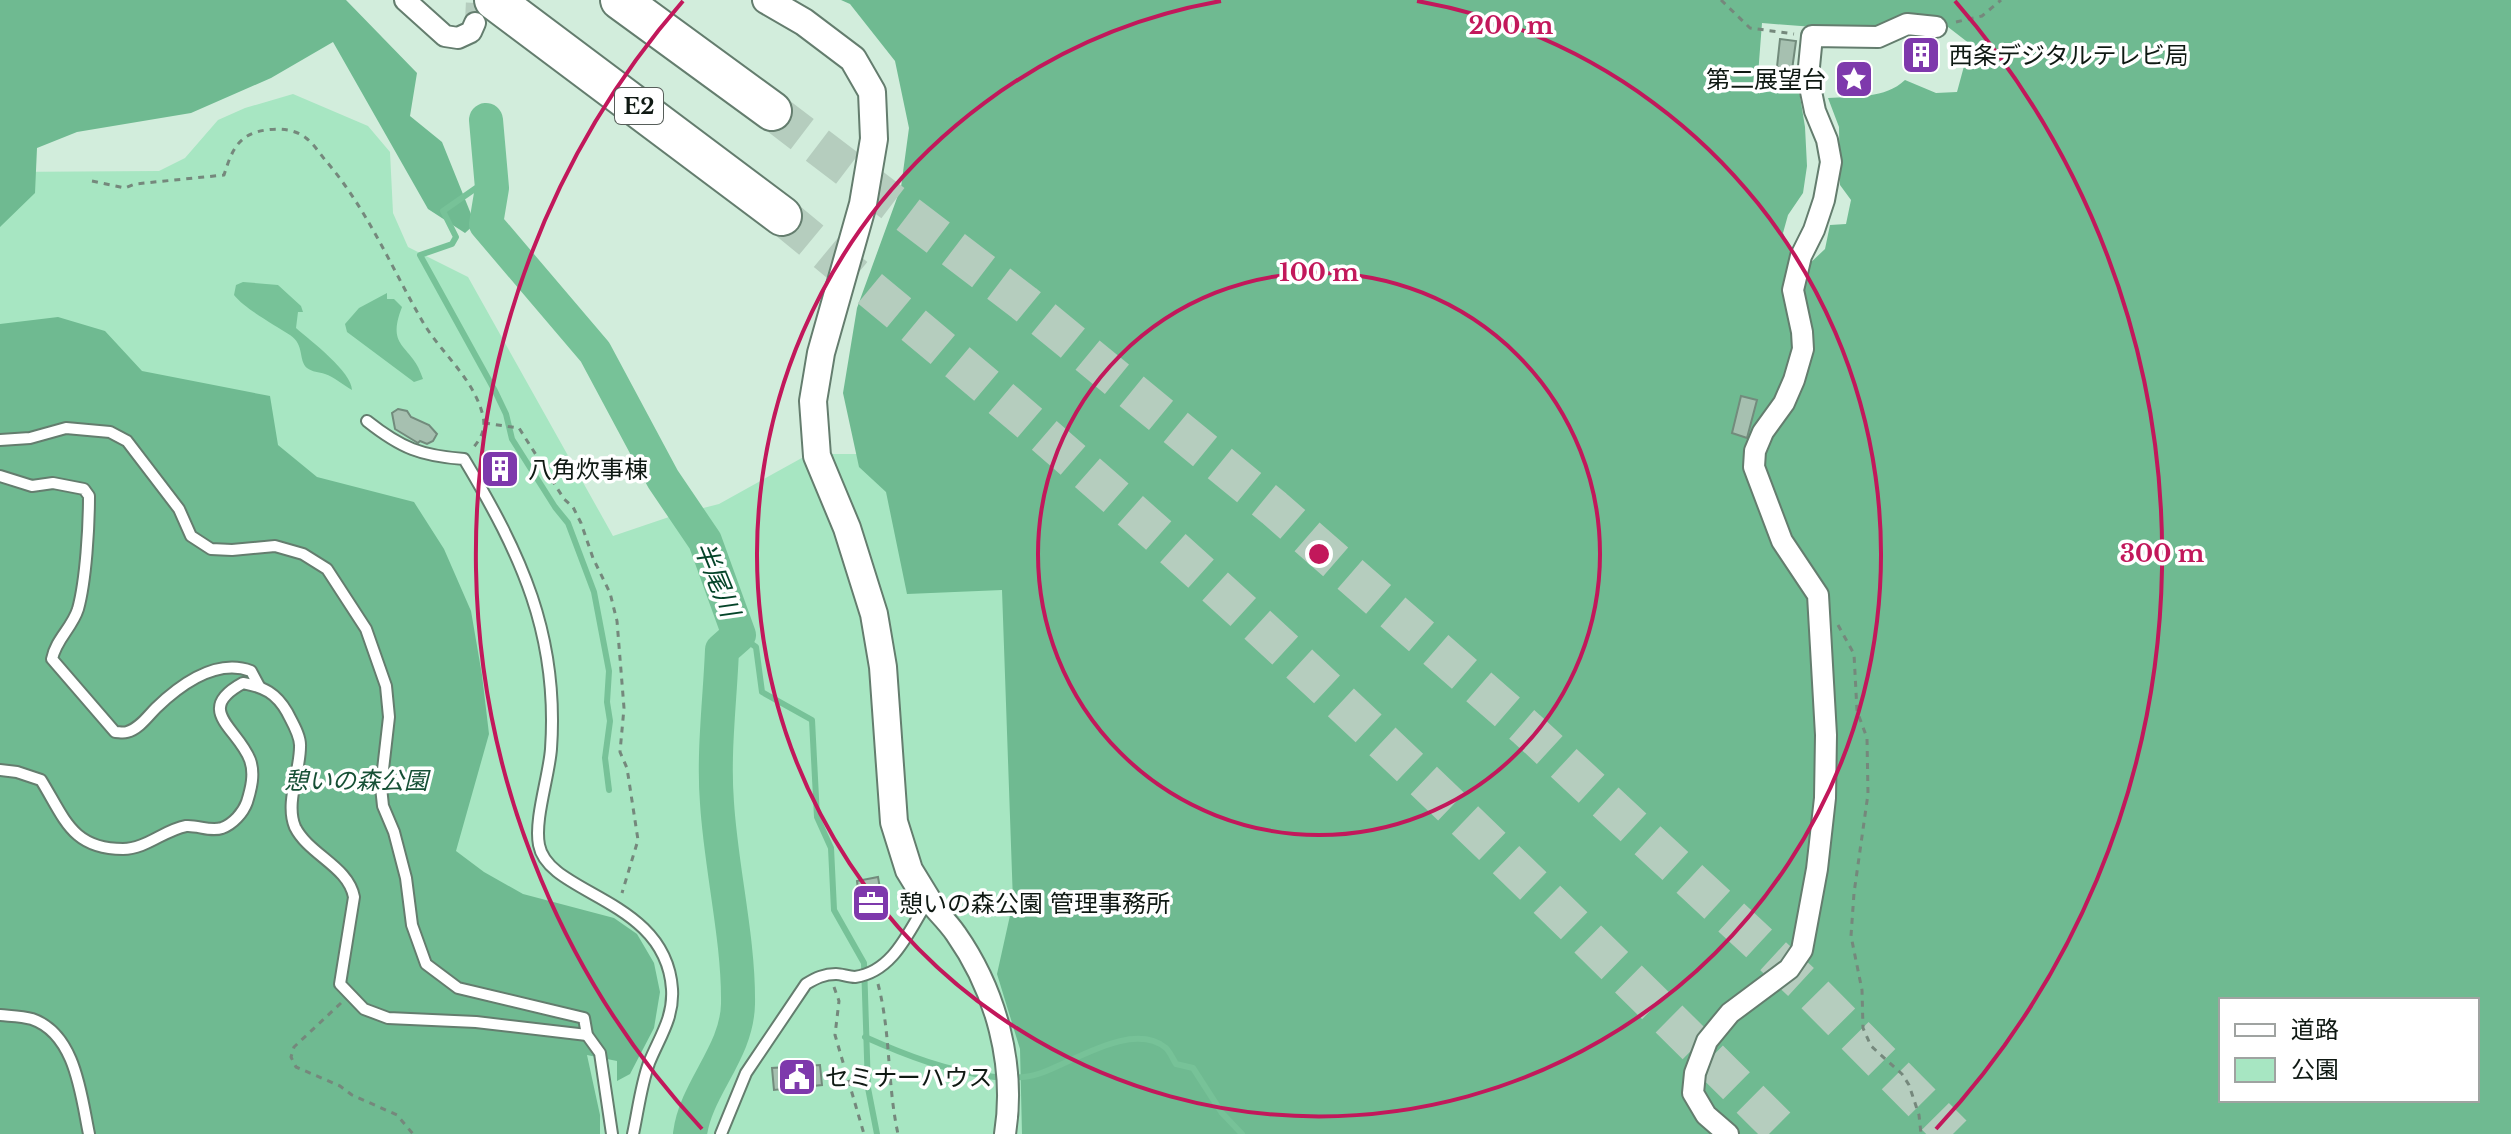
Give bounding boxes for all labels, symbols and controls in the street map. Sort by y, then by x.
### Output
text: 200 m [1469,11,1554,40]
building icon: 西条デジタルテレビ局 [1900,34,1942,76]
place label: 西条デジタルテレビ局 [1949,41,2189,70]
place icon: 第二展望台 [1833,58,1875,100]
place label: 第二展望台 [1706,65,1826,94]
road number: E2 [615,88,663,124]
text: 100 m [1279,258,1359,287]
building icon: 八角炊事棟 [479,448,521,490]
place label: 八角炊事棟 [528,455,648,484]
water label: 半尾川 [688,537,748,624]
text: 300 m [2120,539,2205,568]
centre of rings [1305,540,1333,568]
park label: 憩いの森公園 [284,766,431,795]
office icon: 憩いの森公園 管理事務所 [850,882,892,924]
place label: 憩いの森公園 管理事務所 [899,889,1170,918]
legend [2219,998,2479,1102]
text: 道路 [2291,1015,2339,1044]
text: 公園 [2291,1055,2339,1084]
public building icon: セミナーハウス [776,1056,818,1098]
place label: セミナーハウス [825,1063,993,1092]

